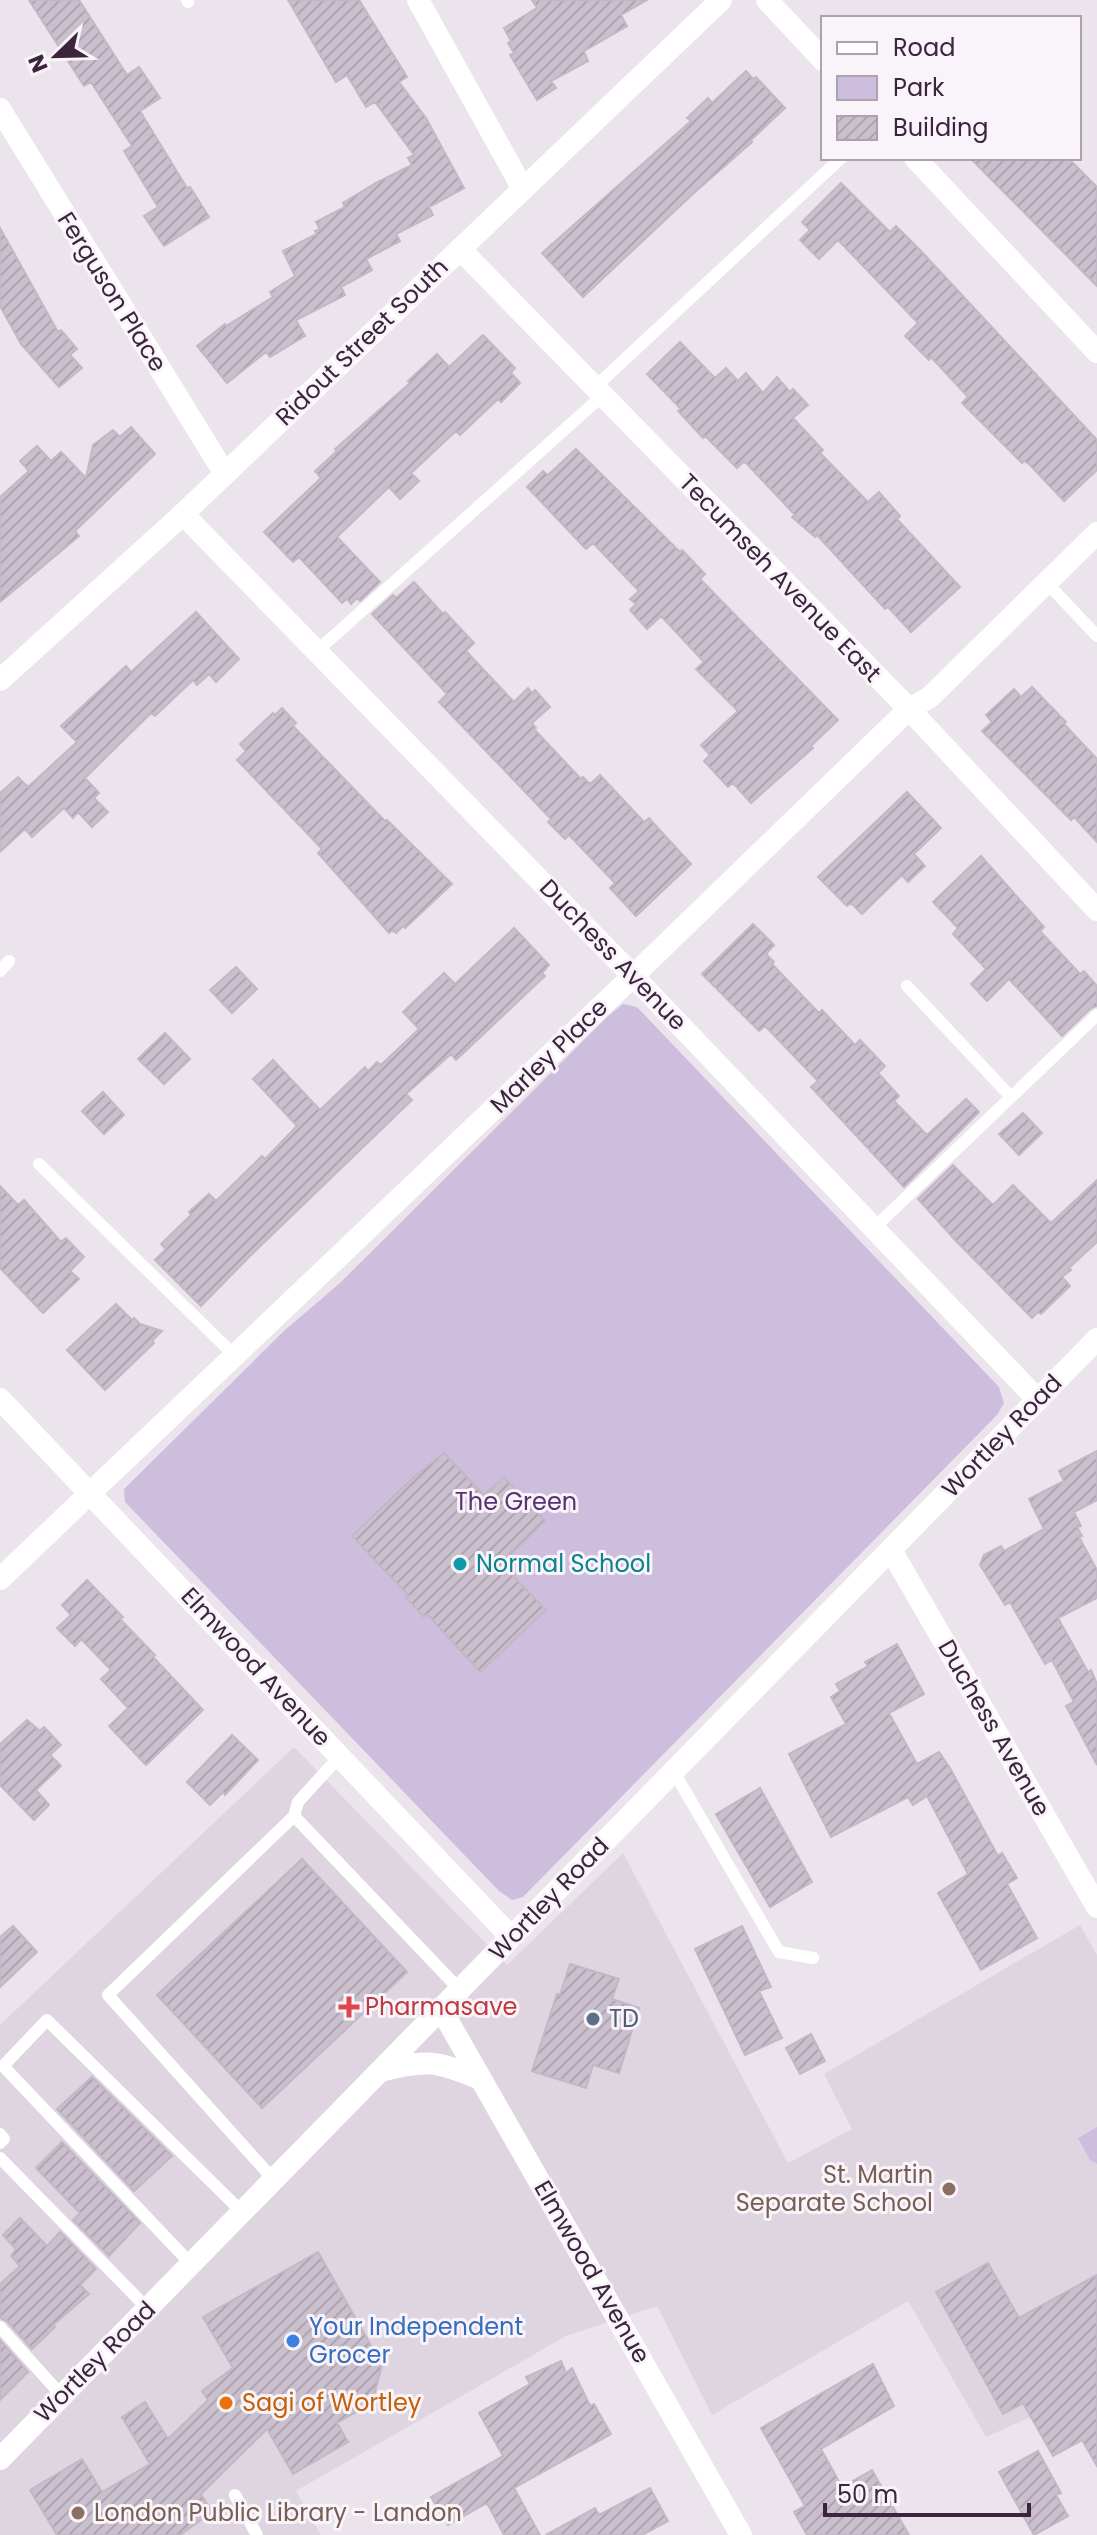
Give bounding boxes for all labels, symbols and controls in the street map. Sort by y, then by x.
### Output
north arrow [16,16,96,96]
legend [821,16,1081,160]
text: Road [893,31,955,64]
text: N [21,50,56,77]
text: Park [893,71,945,104]
text: Building [893,111,989,144]
street label: Ferguson Place [50,206,175,378]
street label: Ridout Street South [268,251,455,433]
street label: Tecumseh Avenue East [672,466,889,689]
street label: Duchess Avenue [532,872,694,1038]
street label: Marley Place [483,991,615,1120]
street label: Wortley Road [934,1367,1069,1505]
park label: The Green [455,1485,577,1518]
place label: Normal School [476,1547,651,1580]
marker: Normal School [451,1555,469,1573]
street label: Elmwood Avenue [174,1580,339,1753]
street label: Duchess Avenue [930,1633,1058,1822]
street label: Wortley Road [481,1830,616,1968]
place label: Pharmasave [365,1990,517,2023]
marker: Pharmasave [340,1998,358,2016]
place label: TD [609,2002,639,2035]
marker: TD [584,2010,602,2028]
place label: St. Martin Separate School [736,2158,933,2219]
street label: Elmwood Avenue [527,2174,658,2369]
marker: St. Martin Separate School [940,2180,958,2198]
street label: Wortley Road [27,2294,163,2430]
place label: Your Independent Grocer [309,2310,523,2371]
marker: Your Independent Grocer [284,2332,302,2350]
place label: Sagi of Wortley [242,2386,422,2419]
marker: Sagi of Wortley [217,2394,235,2412]
scale bar [825,2467,1029,2517]
text: 50 m [837,2478,898,2511]
place label: London Public Library - Landon [94,2496,462,2529]
marker: London Public Library - Landon [69,2504,87,2522]

